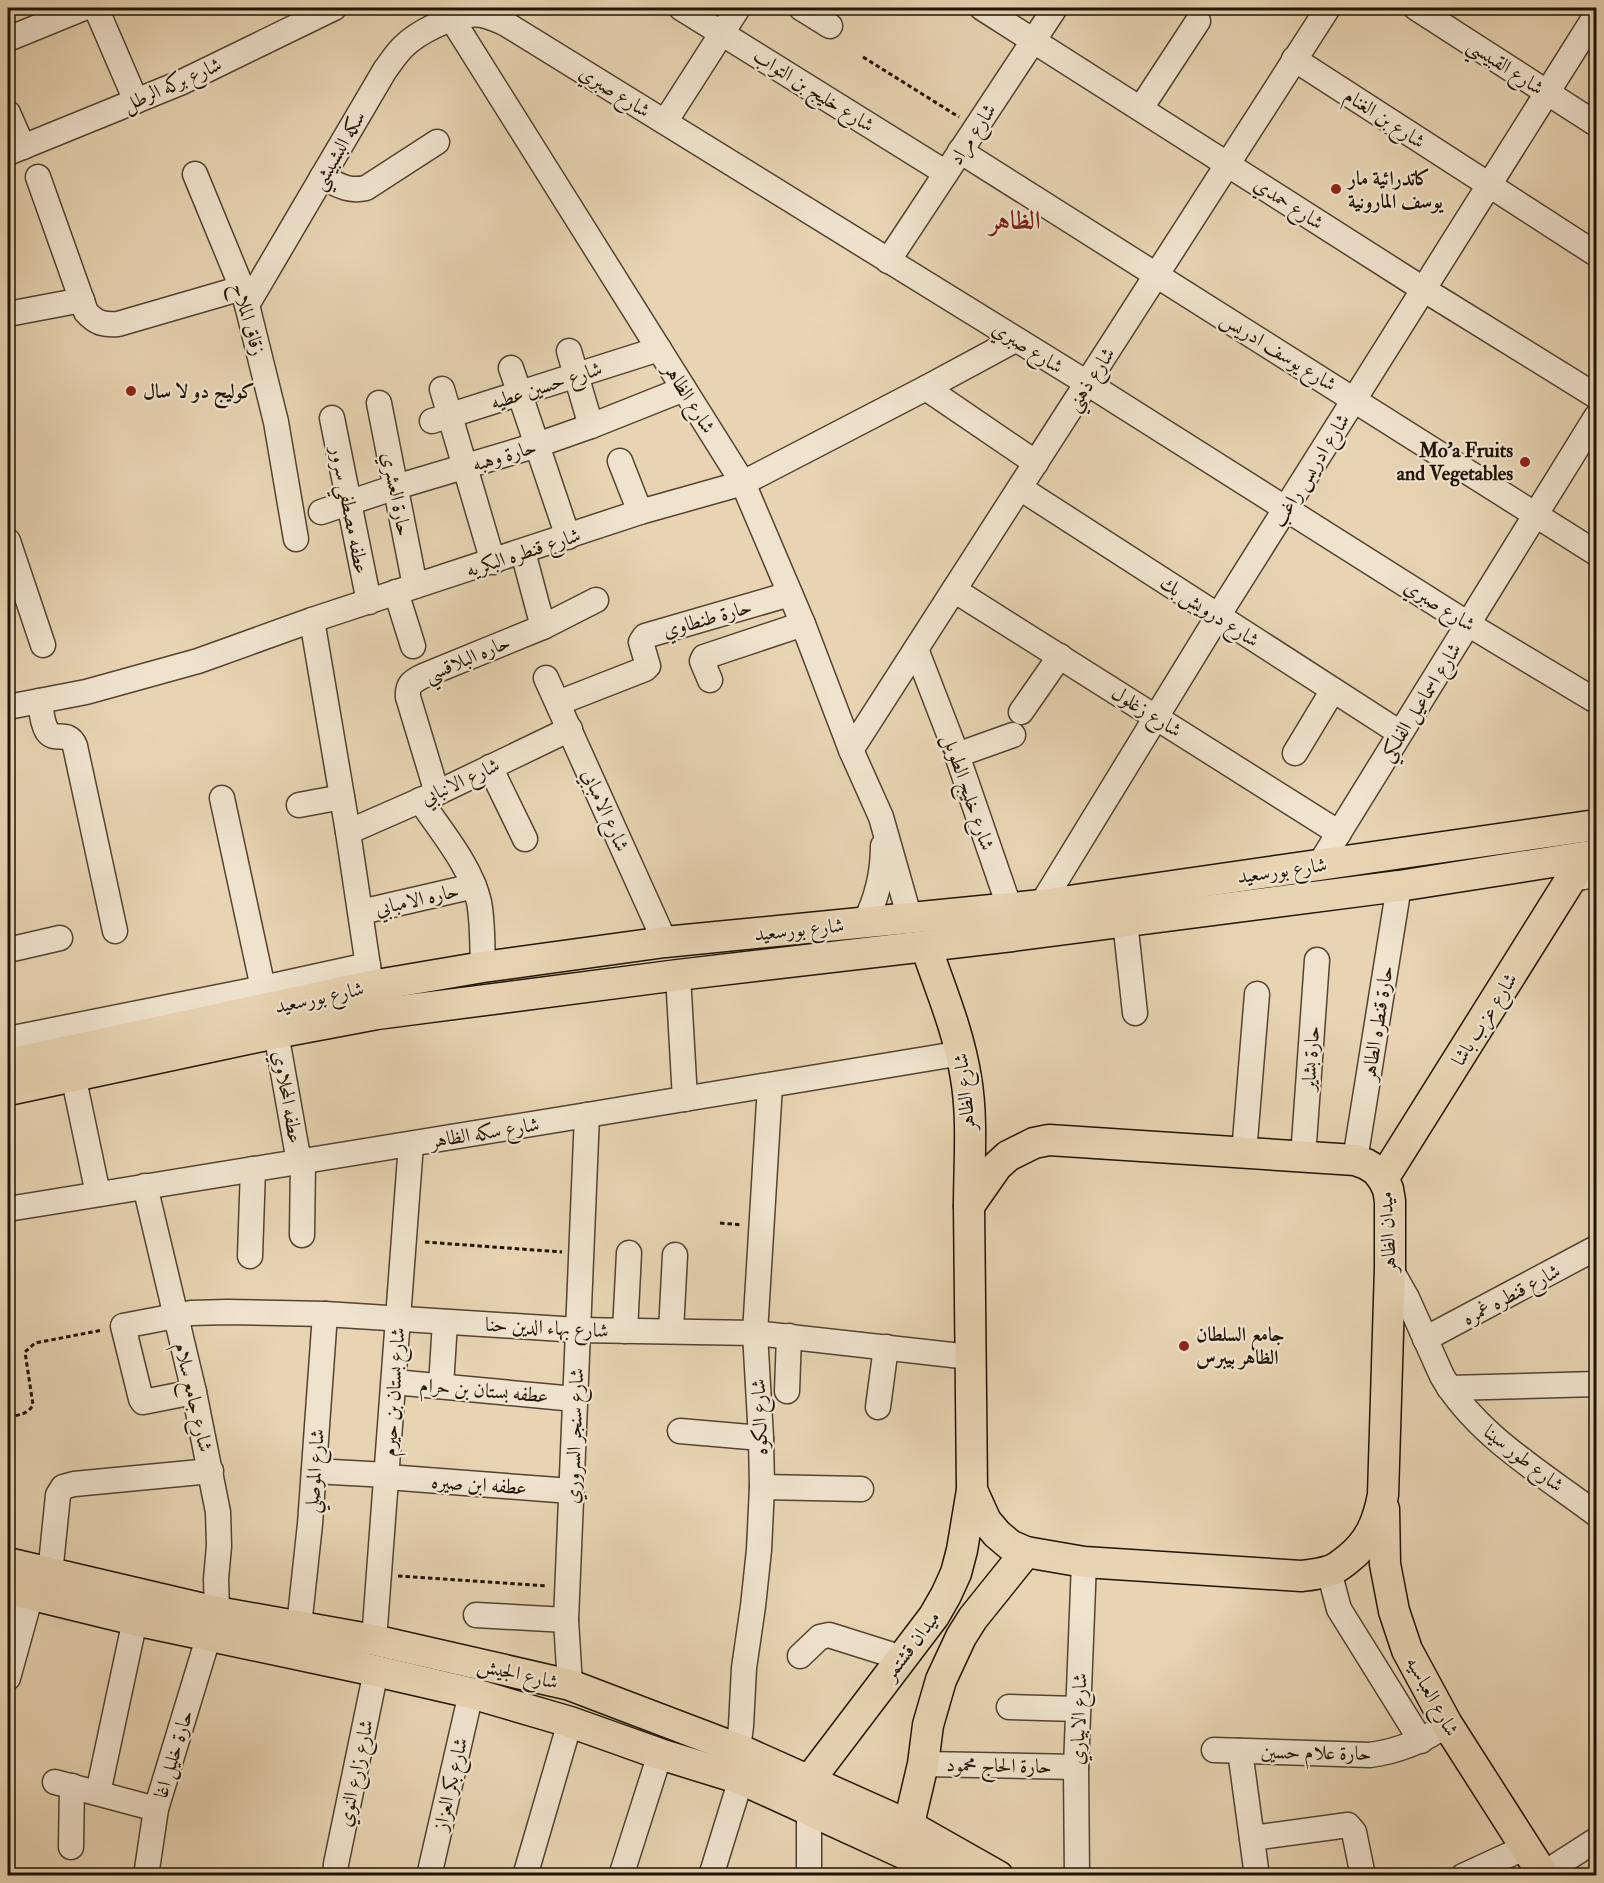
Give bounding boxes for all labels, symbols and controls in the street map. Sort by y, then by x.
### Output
street label: شارع القبيسي [1459,32,1549,105]
street label: شارع خليج بن التواب [746,43,879,142]
street label: شارع بركه الرطل [119,52,228,122]
street label: شارع صبري [572,60,655,127]
street label: شارع بن الغنام [1337,83,1430,158]
street label: شارع مراد [943,99,1006,173]
street label: سكه البشبيشي [306,106,376,197]
place label: كاتدرائية مار يوسف المارونية [1346,166,1444,214]
street label: شارع حمدي [1246,172,1328,239]
marker: كاتدرائية مار يوسف المارونية [1329,182,1343,196]
district label: الظاهر [986,205,1041,237]
street label: زقاق الملاح [221,280,271,360]
street label: شارع يوسف ادريس [1214,306,1341,401]
street label: شارع صبري [985,316,1068,383]
street label: شارع ذهني [1060,342,1125,419]
street label: شارع حسين عطيه [487,356,607,420]
street label: شارع الظاهر [653,357,721,441]
place label: كوليج دو لا سال [143,379,255,409]
marker: كوليج دو لا سال [124,384,138,398]
street label: شارع ادريس راغب [1266,409,1360,534]
street label: حارة وهبه [469,434,539,477]
place label: Mo’a Fruits and Vegetables [1397,438,1513,487]
street label: عطفه مصطفي سرور [318,442,374,577]
street label: حارة العشري [373,450,417,539]
marker: Mo’a Fruits and Vegetables [1518,455,1532,469]
street label: شارع قنطره البكريه [463,522,585,587]
street label: شارع درويش بك [1153,570,1264,657]
street label: شارع صبري [1397,574,1480,641]
street label: حارة طنطاوي [660,594,755,646]
street label: حاره البلاقسي [420,629,516,693]
street label: شارع اسماعيل الفلكي [1374,638,1472,770]
street label: شارع زغلول [1104,680,1187,747]
street label: شارع خليج الطويل [932,731,1000,855]
street label: شارع الانبابي [417,752,506,815]
street label: شارع الامبابي [572,765,635,858]
street label: شارع بورسعيد [1235,852,1329,894]
street label: حاره الامبابي [373,878,462,924]
street label: شارع بورسعيد [753,912,846,952]
street label: حارة قنطره الطاهر [1356,964,1399,1084]
street label: شارع عزب باشا [1446,968,1527,1073]
street label: شارع بورسعيد [272,976,367,1024]
street label: حارة بشاير [1296,1025,1325,1093]
street label: عطفه المحلاوي [264,1049,308,1146]
street label: شارع الظاهر [948,1051,986,1134]
street label: شارع سكه الظاهر [427,1112,542,1159]
street label: ميدان الظاهر [1373,1191,1402,1275]
street label: شارع قنطره غمره [1458,1258,1567,1335]
street label: شارع بهاء الدين حنا [484,1312,609,1348]
place label: جامع السلطان الظاهر بيبرس [1196,1322,1285,1370]
street label: شارع بستان بن حيرم [377,1327,415,1458]
marker: جامع السلطان الظاهر بيبرس [1177,1339,1191,1353]
street label: شارع جامع سلام [164,1340,218,1455]
street label: شارع سنجر السروري [560,1368,594,1505]
street label: عطفه بستان بن حرام [418,1372,549,1414]
street label: شارع الكوه [746,1378,778,1456]
street label: شارع طور سينا [1475,1419,1569,1501]
street label: شارع الموصلي [299,1428,337,1515]
street label: عطفه ابن صيره [430,1469,528,1500]
street label: ميدان قشتمر [876,1606,946,1687]
street label: شارع الجيش [474,1652,561,1700]
street label: شارع العباسيه [1396,1652,1465,1743]
street label: شارع الابياري [1064,1672,1098,1766]
street label: حارة خليل اغا [148,1707,201,1802]
street label: شارع زارع النوي [332,1717,384,1830]
street label: شارع بكر العزاز [427,1735,478,1836]
street label: حارة علام حسين [1260,1739,1372,1771]
street label: حارة الحاج محمود [946,1752,1052,1784]

